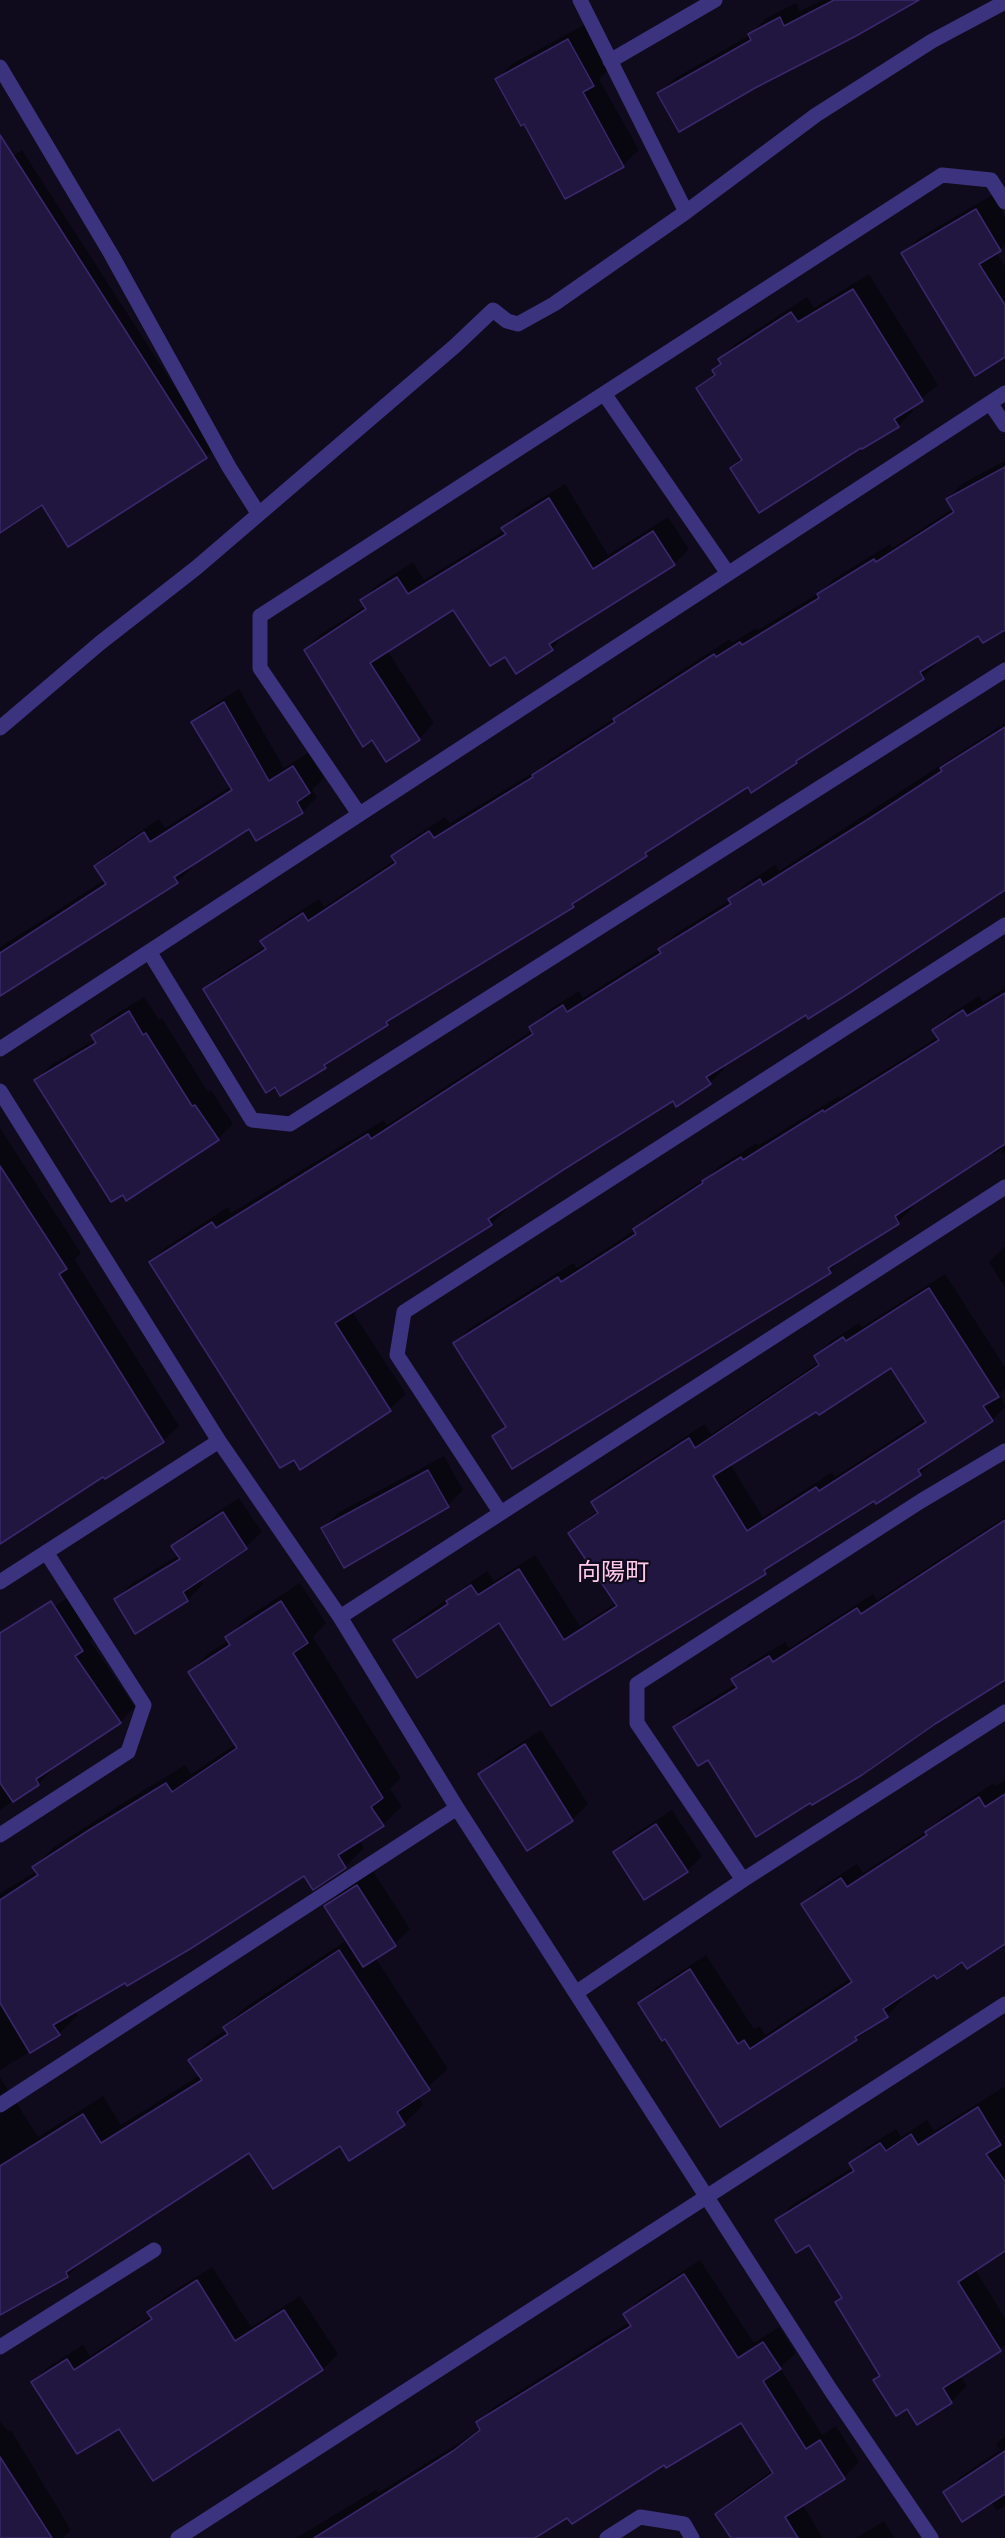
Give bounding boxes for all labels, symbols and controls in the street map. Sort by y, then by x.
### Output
district label: 向陽町 [577,1559,649,1587]

